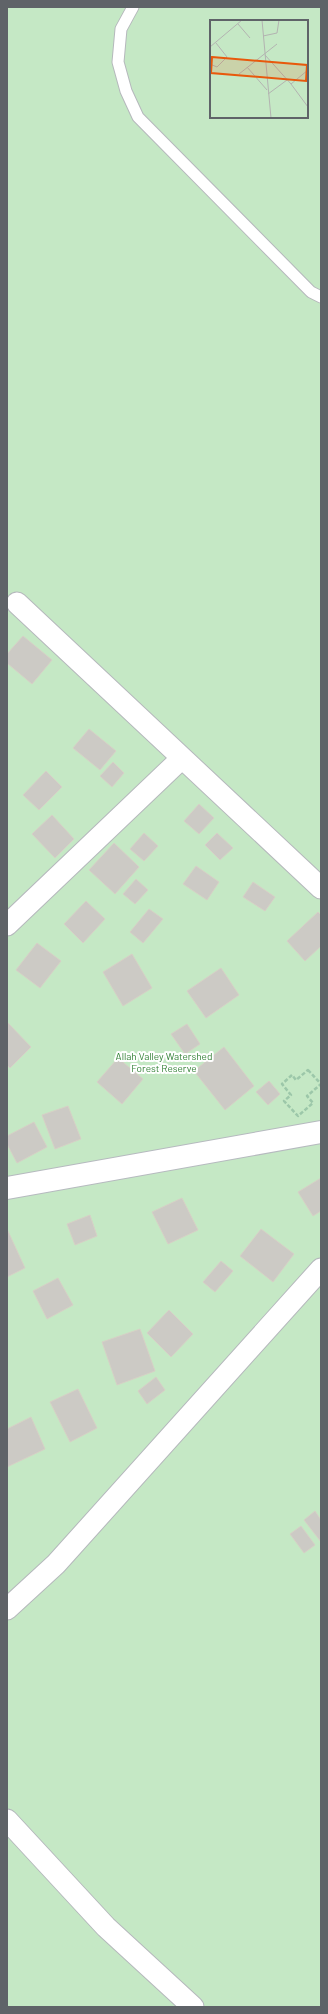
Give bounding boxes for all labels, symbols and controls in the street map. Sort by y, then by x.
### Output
inset map [210,20,308,118]
park label: Allah Valley Watershed Forest Reserve [116,1050,212,1074]

